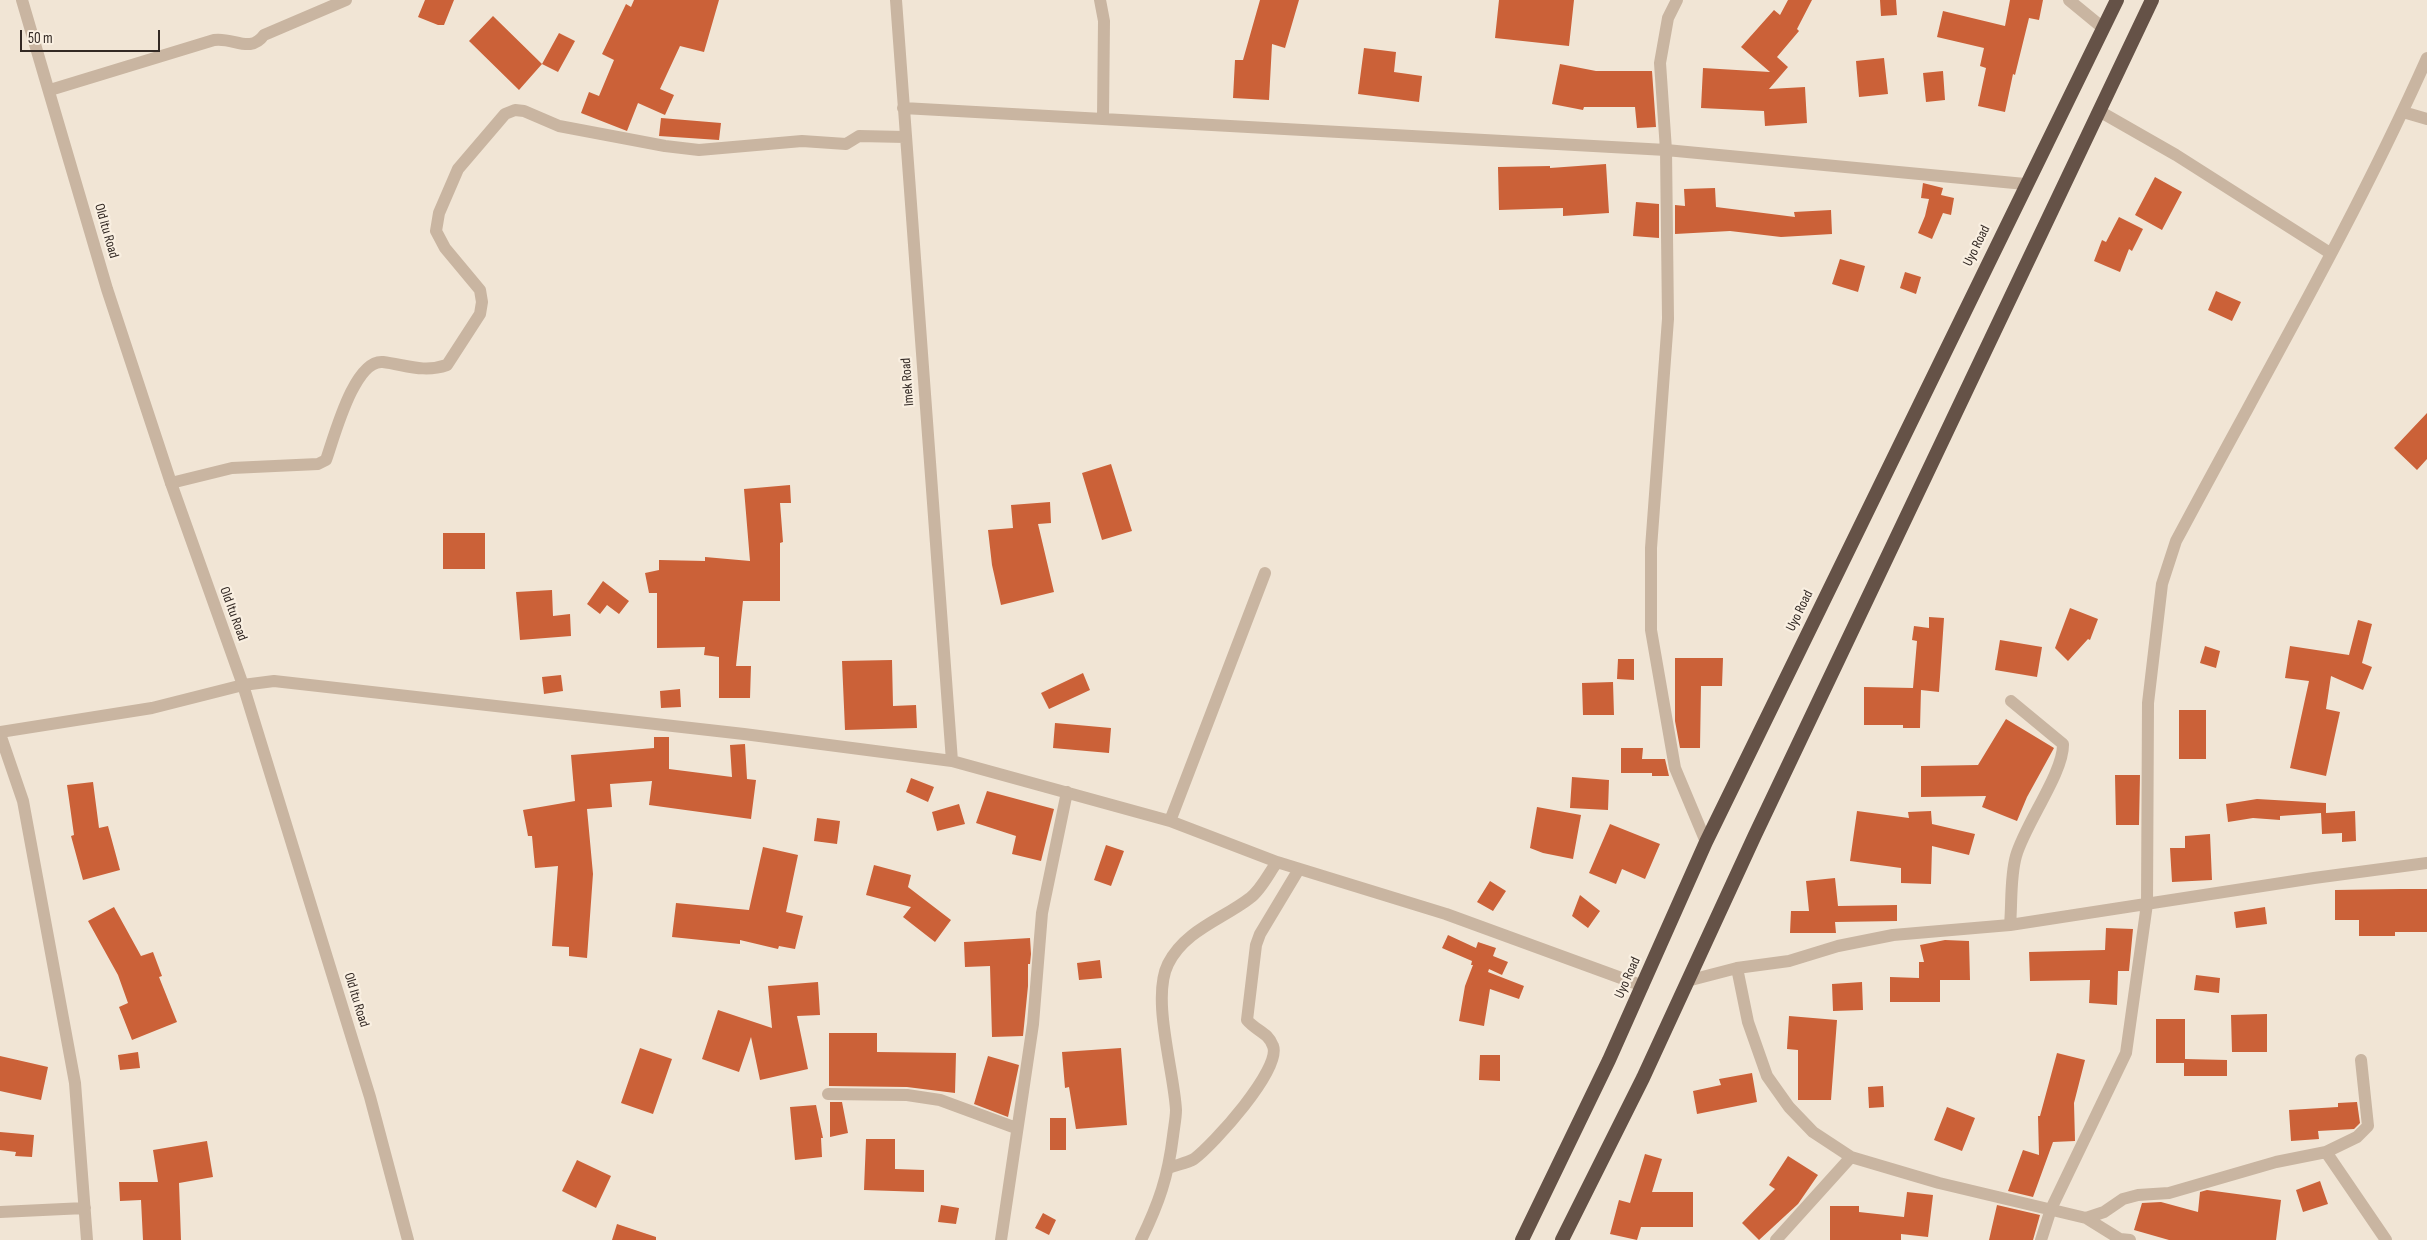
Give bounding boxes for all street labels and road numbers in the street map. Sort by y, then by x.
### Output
street label: Old Itu Road [90,202,122,260]
street label: Uyo Road [1960,223,1994,269]
street label: Imek Road [898,357,918,407]
street label: Old Itu Road [216,585,250,643]
street label: Uyo Road [1783,588,1817,634]
street label: Uyo Road [1611,955,1645,1001]
street label: Old Itu Road [340,971,372,1029]

